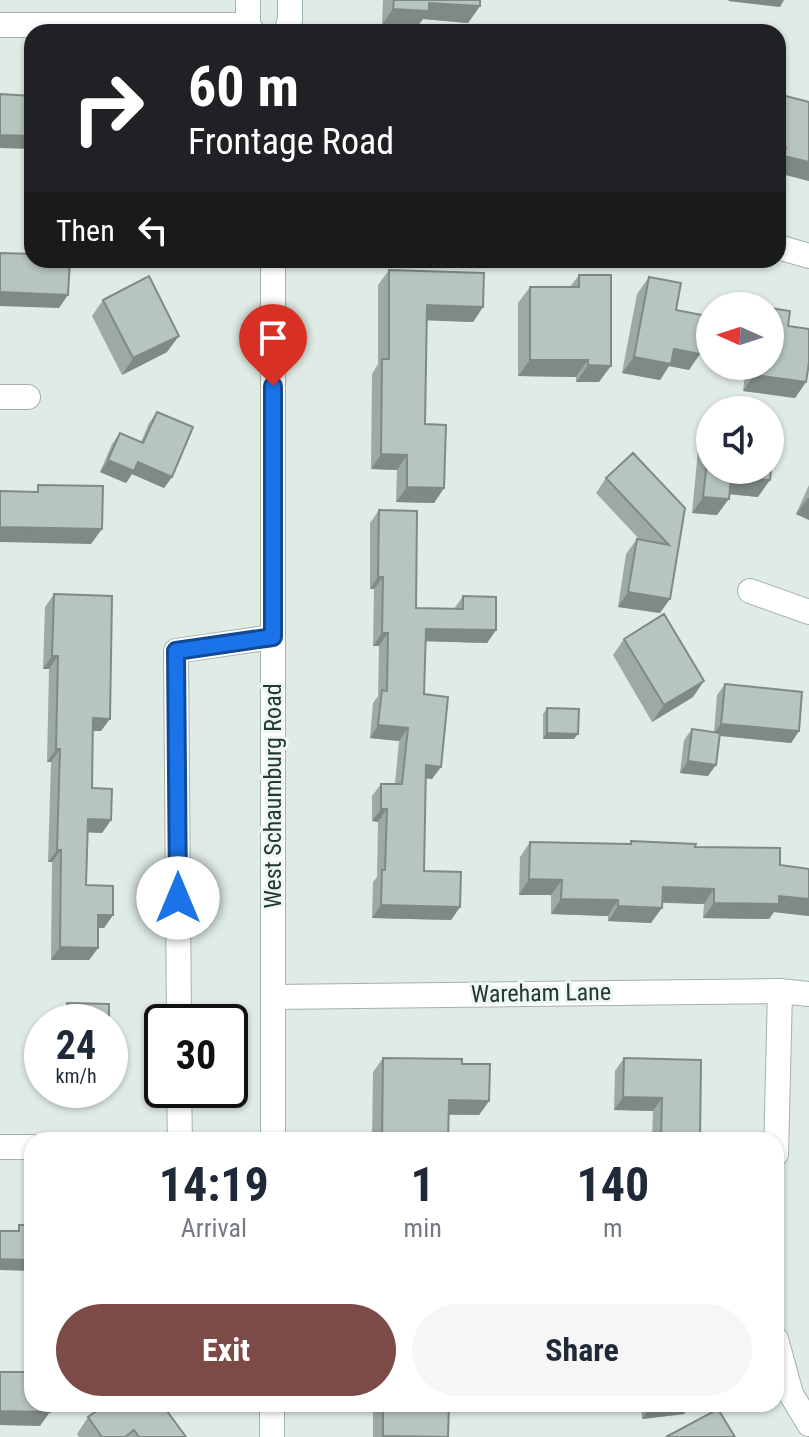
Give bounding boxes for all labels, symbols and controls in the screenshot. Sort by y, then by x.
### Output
text: 60 m [188,54,299,120]
icon: right [56,56,160,160]
text: Frontage Road [188,121,394,163]
icon: left [131,208,175,252]
text: Then [56,213,115,248]
north arrow [696,292,784,380]
map controls [696,292,784,484]
pin [239,304,307,386]
icon: arrive [251,316,295,360]
button: sound [696,396,784,484]
street label: West Schaumburg Road [259,683,287,909]
position arrow [136,856,220,940]
street label: Wareham Lane [471,978,611,1008]
speed limit sign: 30 [144,1004,248,1108]
text: 24 [56,1022,96,1069]
text: km/h [55,1064,97,1088]
text: 14:19 [159,1156,269,1213]
text: 1 [411,1156,435,1213]
text: 140 [576,1156,649,1213]
text: Arrival [181,1213,247,1243]
text: min [404,1213,442,1243]
text: m [603,1213,623,1243]
button: Exit [56,1304,396,1396]
button: Share [412,1304,752,1396]

